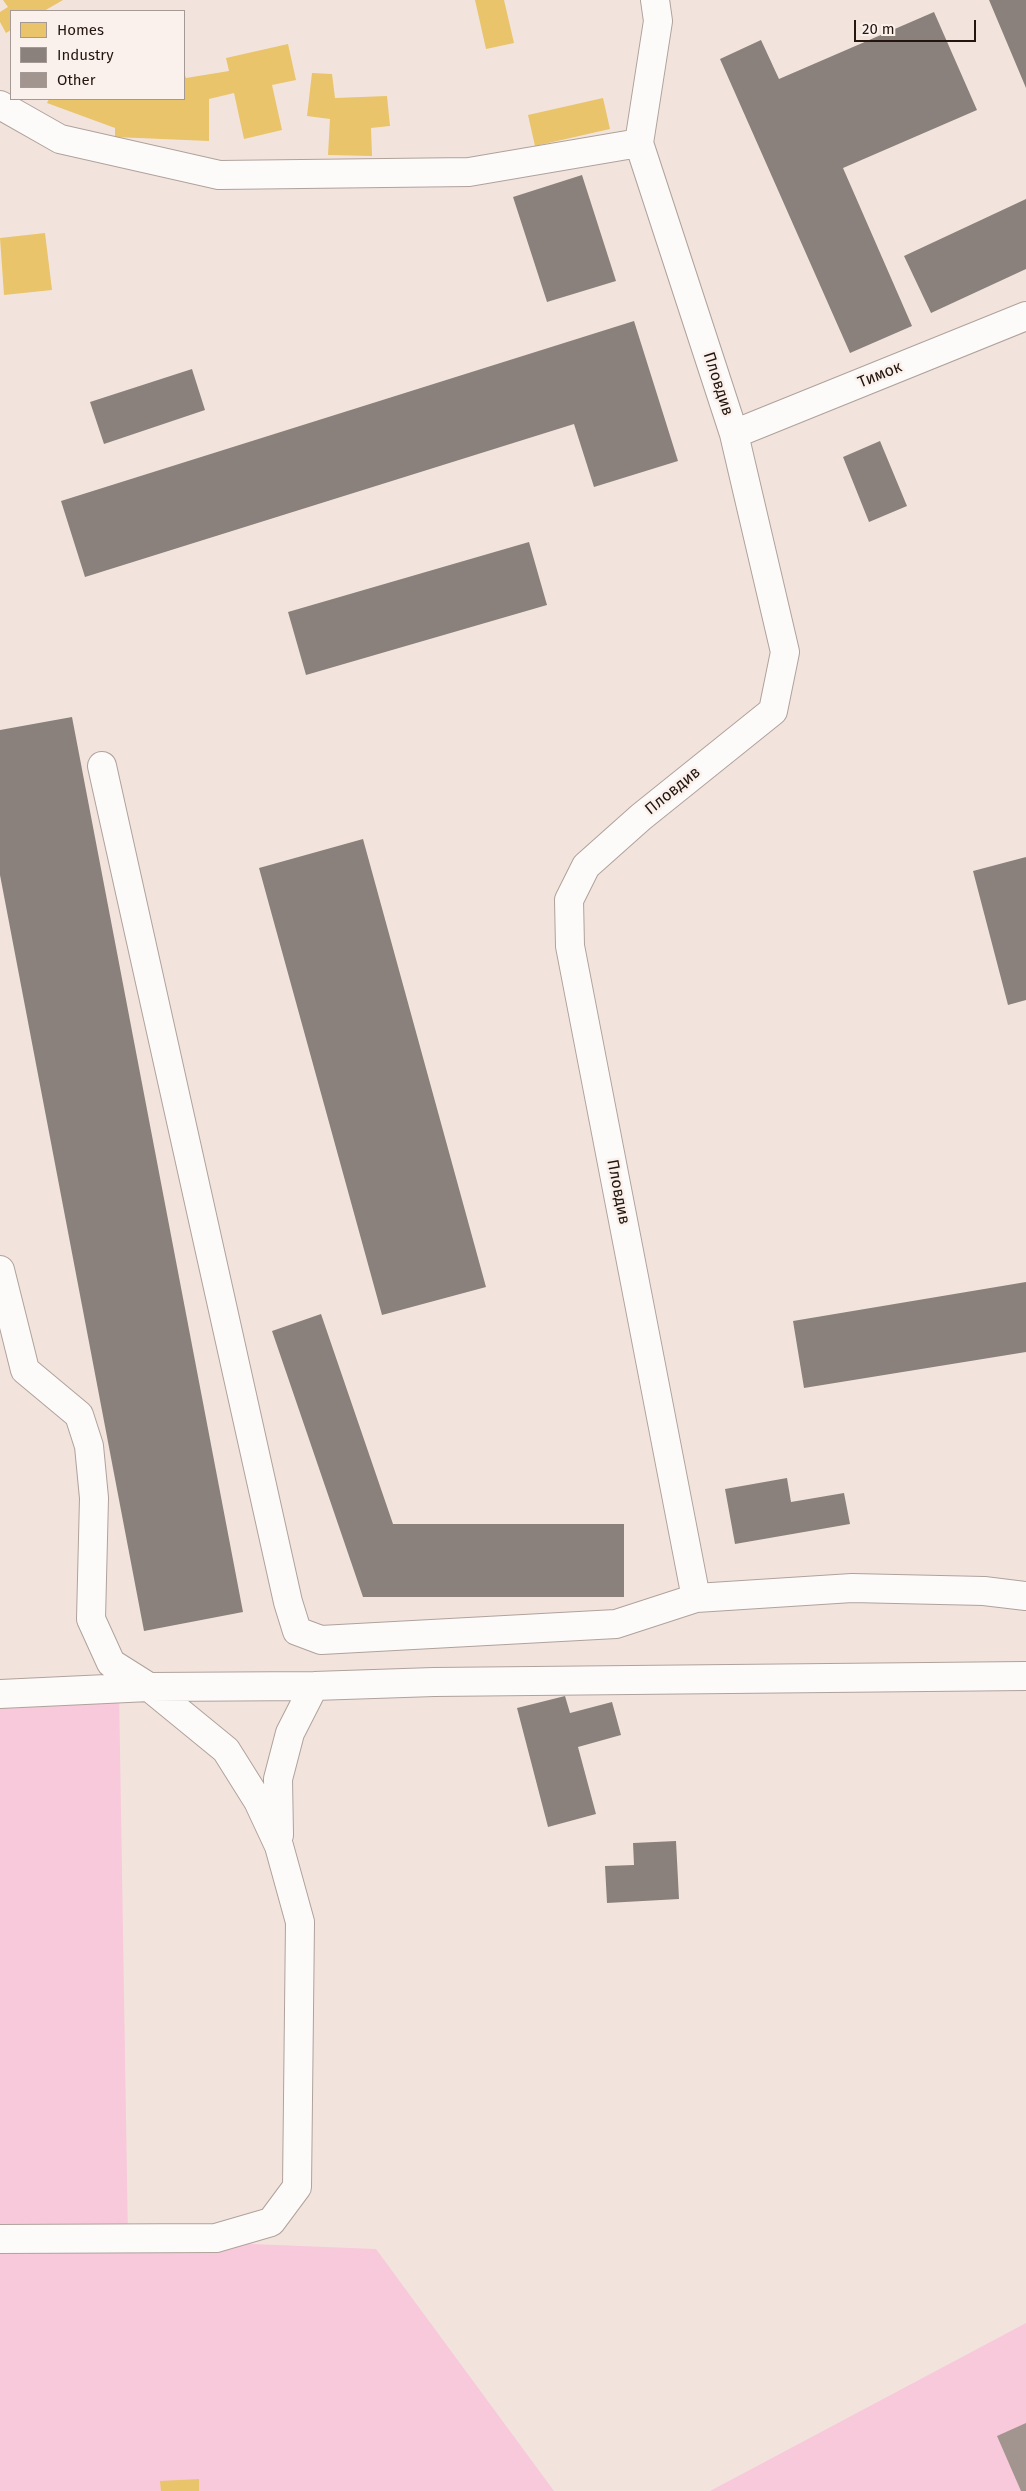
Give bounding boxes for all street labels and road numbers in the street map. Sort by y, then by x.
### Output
street label: Пловдив [699,350,737,418]
street label: Тимок [855,358,905,392]
street label: Пловдив [641,763,705,819]
street label: Пловдив [602,1158,634,1226]

